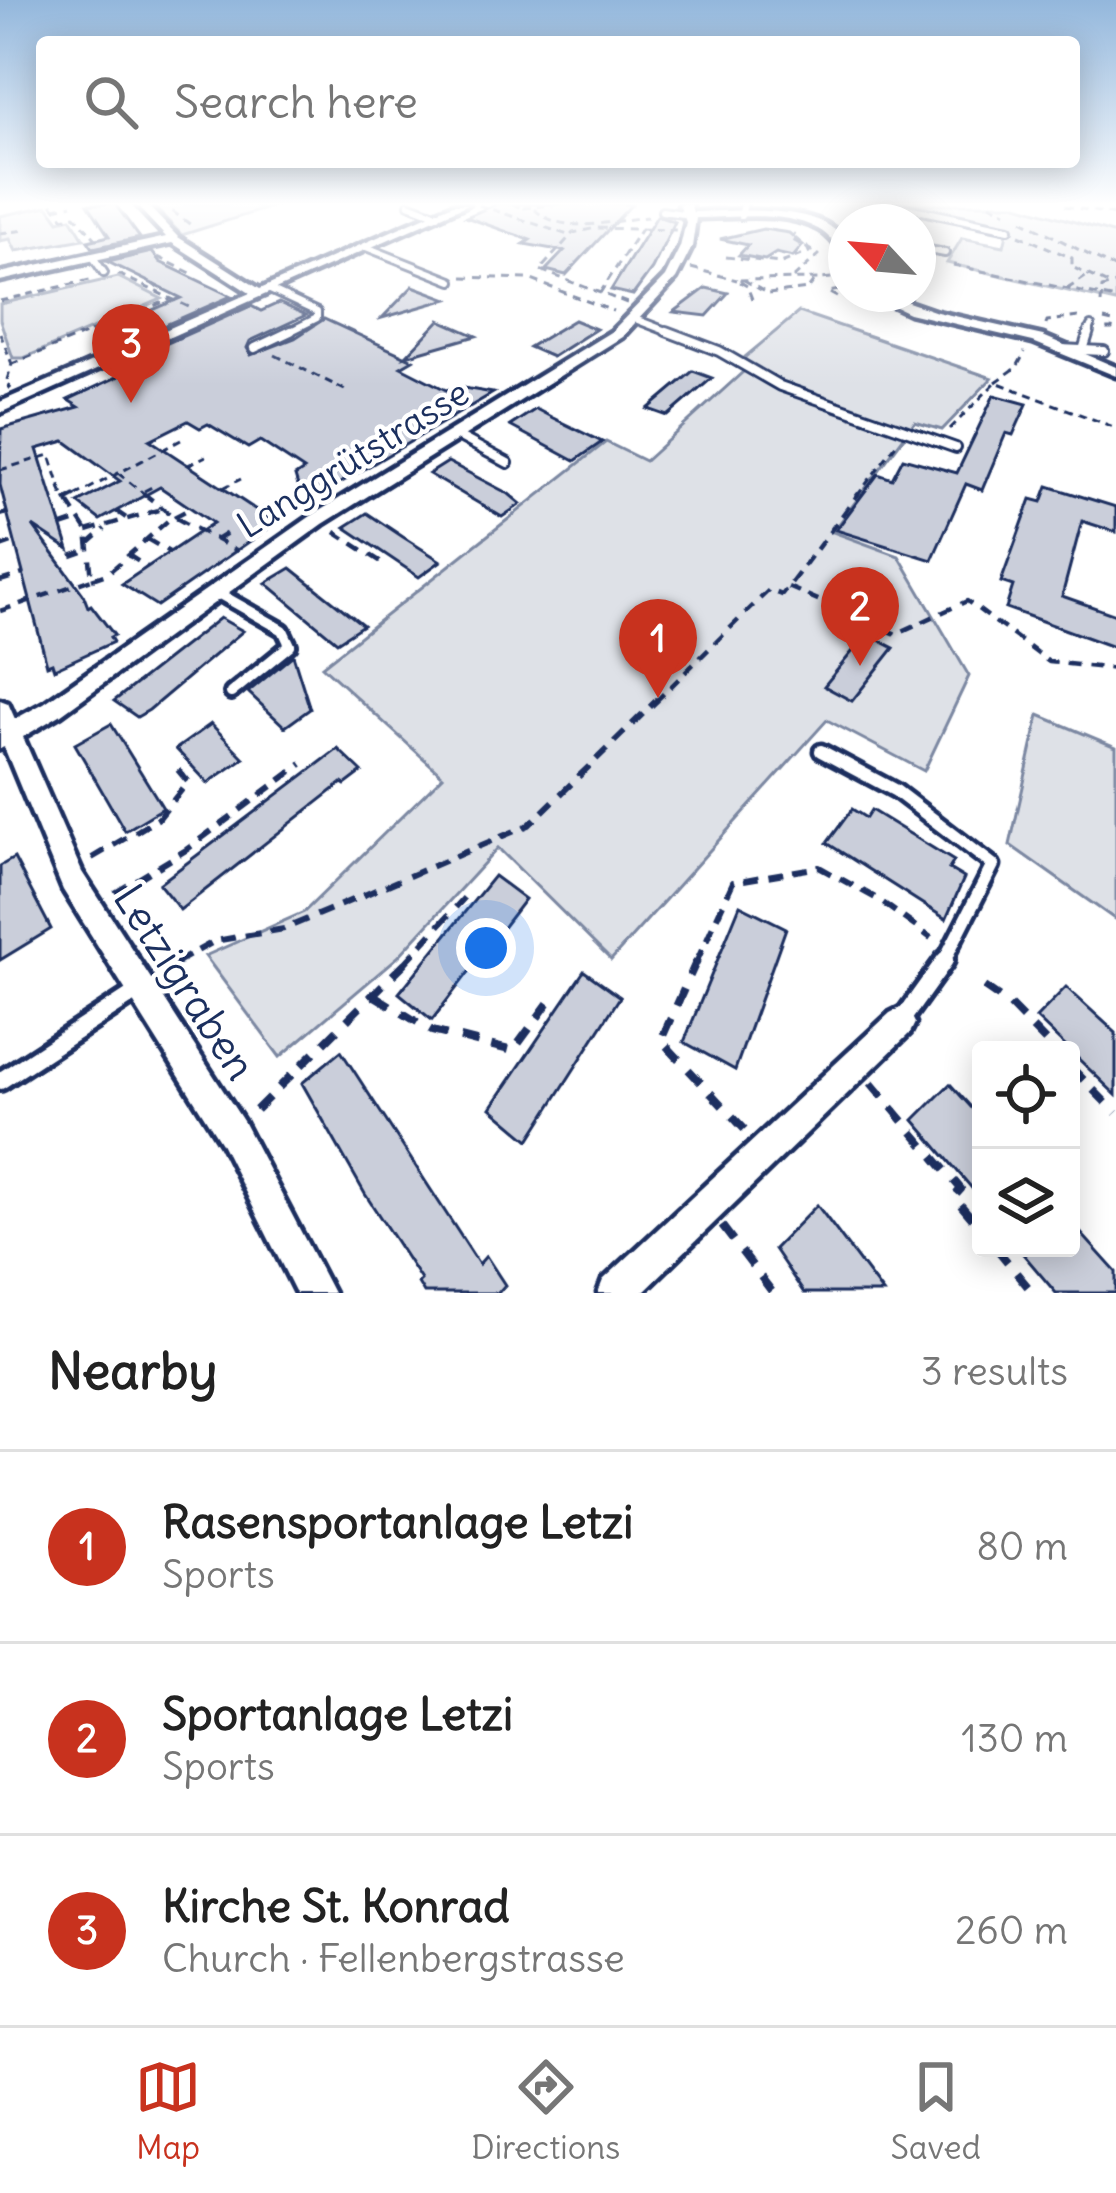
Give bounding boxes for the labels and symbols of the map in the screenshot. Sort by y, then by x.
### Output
north arrow [828,204,936,312]
pin: 3 [92,304,170,403]
street label: Langgrütstrasse [229,370,477,548]
pin: 2 [821,567,899,666]
pin: 1 [619,599,697,698]
street label: Letzigraben [103,875,267,1089]
your location [456,918,516,978]

